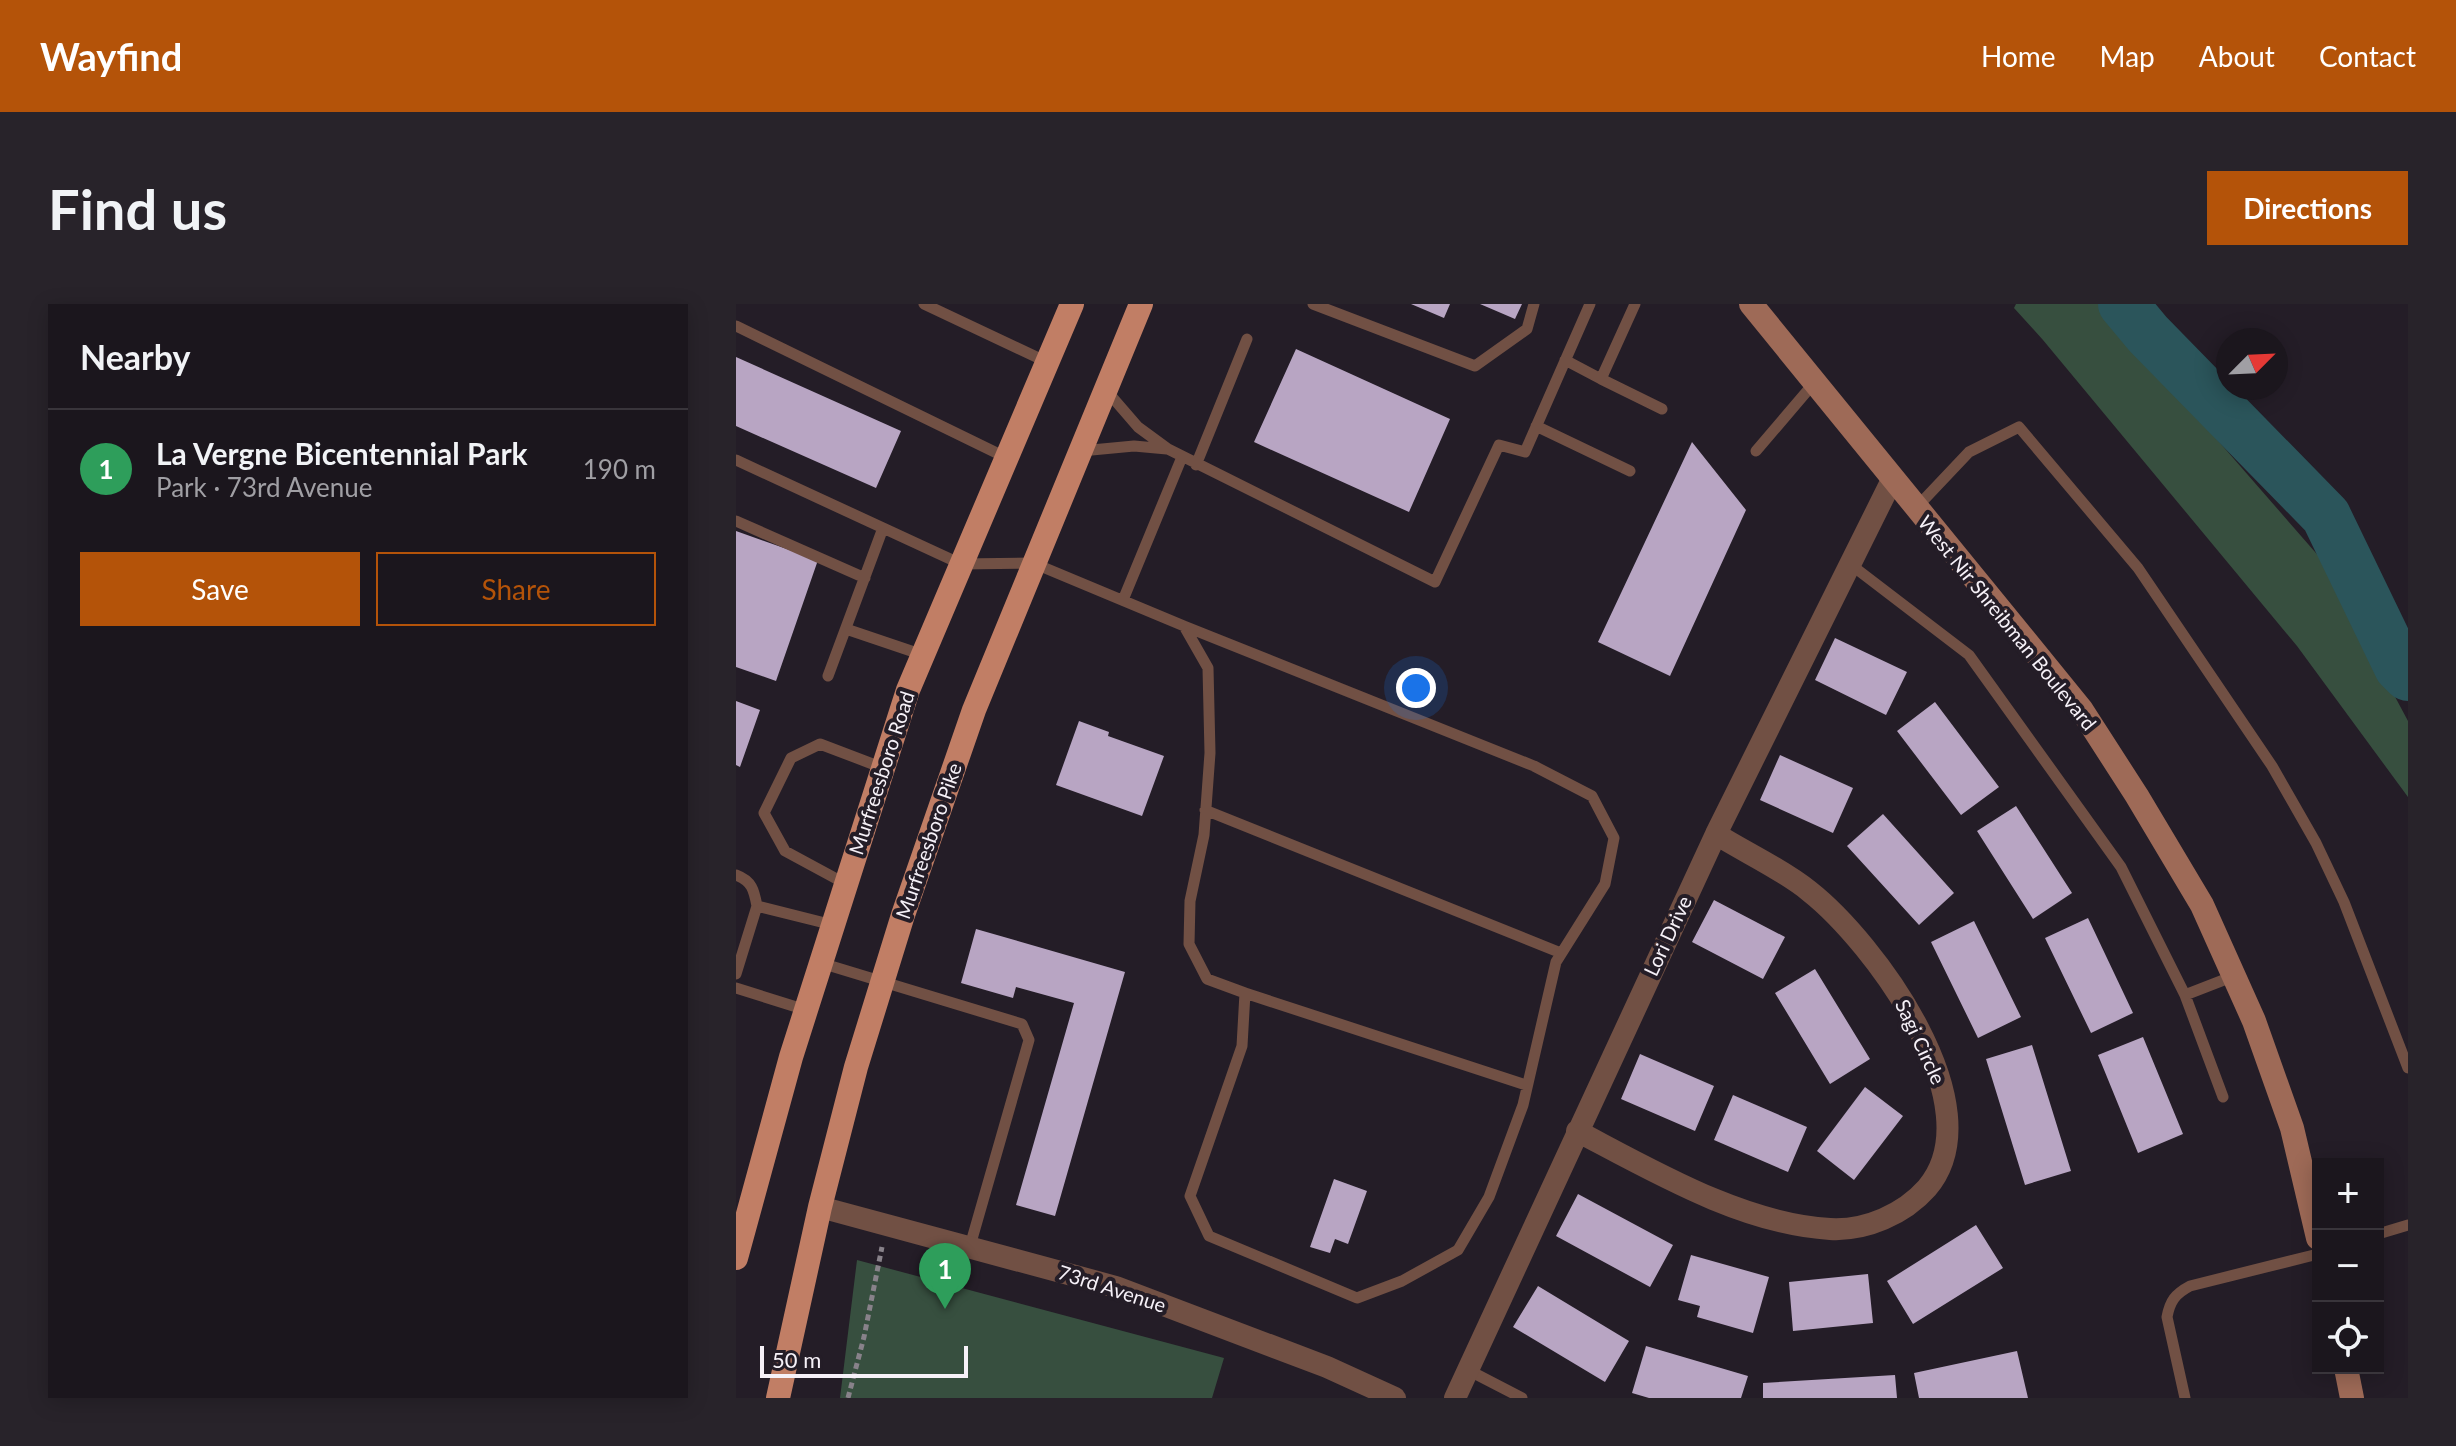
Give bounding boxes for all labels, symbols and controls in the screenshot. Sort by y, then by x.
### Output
text: Wayfind [40,33,182,79]
text: Home [1981,39,2056,73]
text: Map [2100,39,2155,73]
text: About [2199,39,2275,73]
text: Contact [2319,39,2416,73]
button: Directions [2207,171,2408,245]
text: Find us [48,175,227,242]
north arrow [2216,328,2288,400]
text: Nearby [80,336,191,377]
text: La Vergne Bicentennial Park [156,435,528,471]
text: 1 [98,453,114,485]
text: 190 m [583,453,656,485]
text: Park · 73rd Avenue [156,471,372,503]
street label: West Nir Shreibman Boulevard [1914,510,2102,735]
button: Save [80,552,360,626]
button: Share [376,552,656,626]
your location [1396,668,1436,708]
street label: Murfreesboro Road [843,688,919,858]
street label: Murfreesboro Pike [890,760,966,922]
street label: Lori Drive [1638,892,1696,980]
street label: Sagi Circle [1891,995,1951,1088]
map controls [2312,1158,2384,1374]
button: + [2312,1158,2384,1230]
button: − [2312,1230,2384,1302]
pin: 1 [919,1243,971,1309]
street label: 73rd Avenue [1055,1259,1169,1317]
button: locate [2312,1302,2384,1374]
scale bar [760,1342,968,1378]
text: 50 m [772,1346,821,1373]

